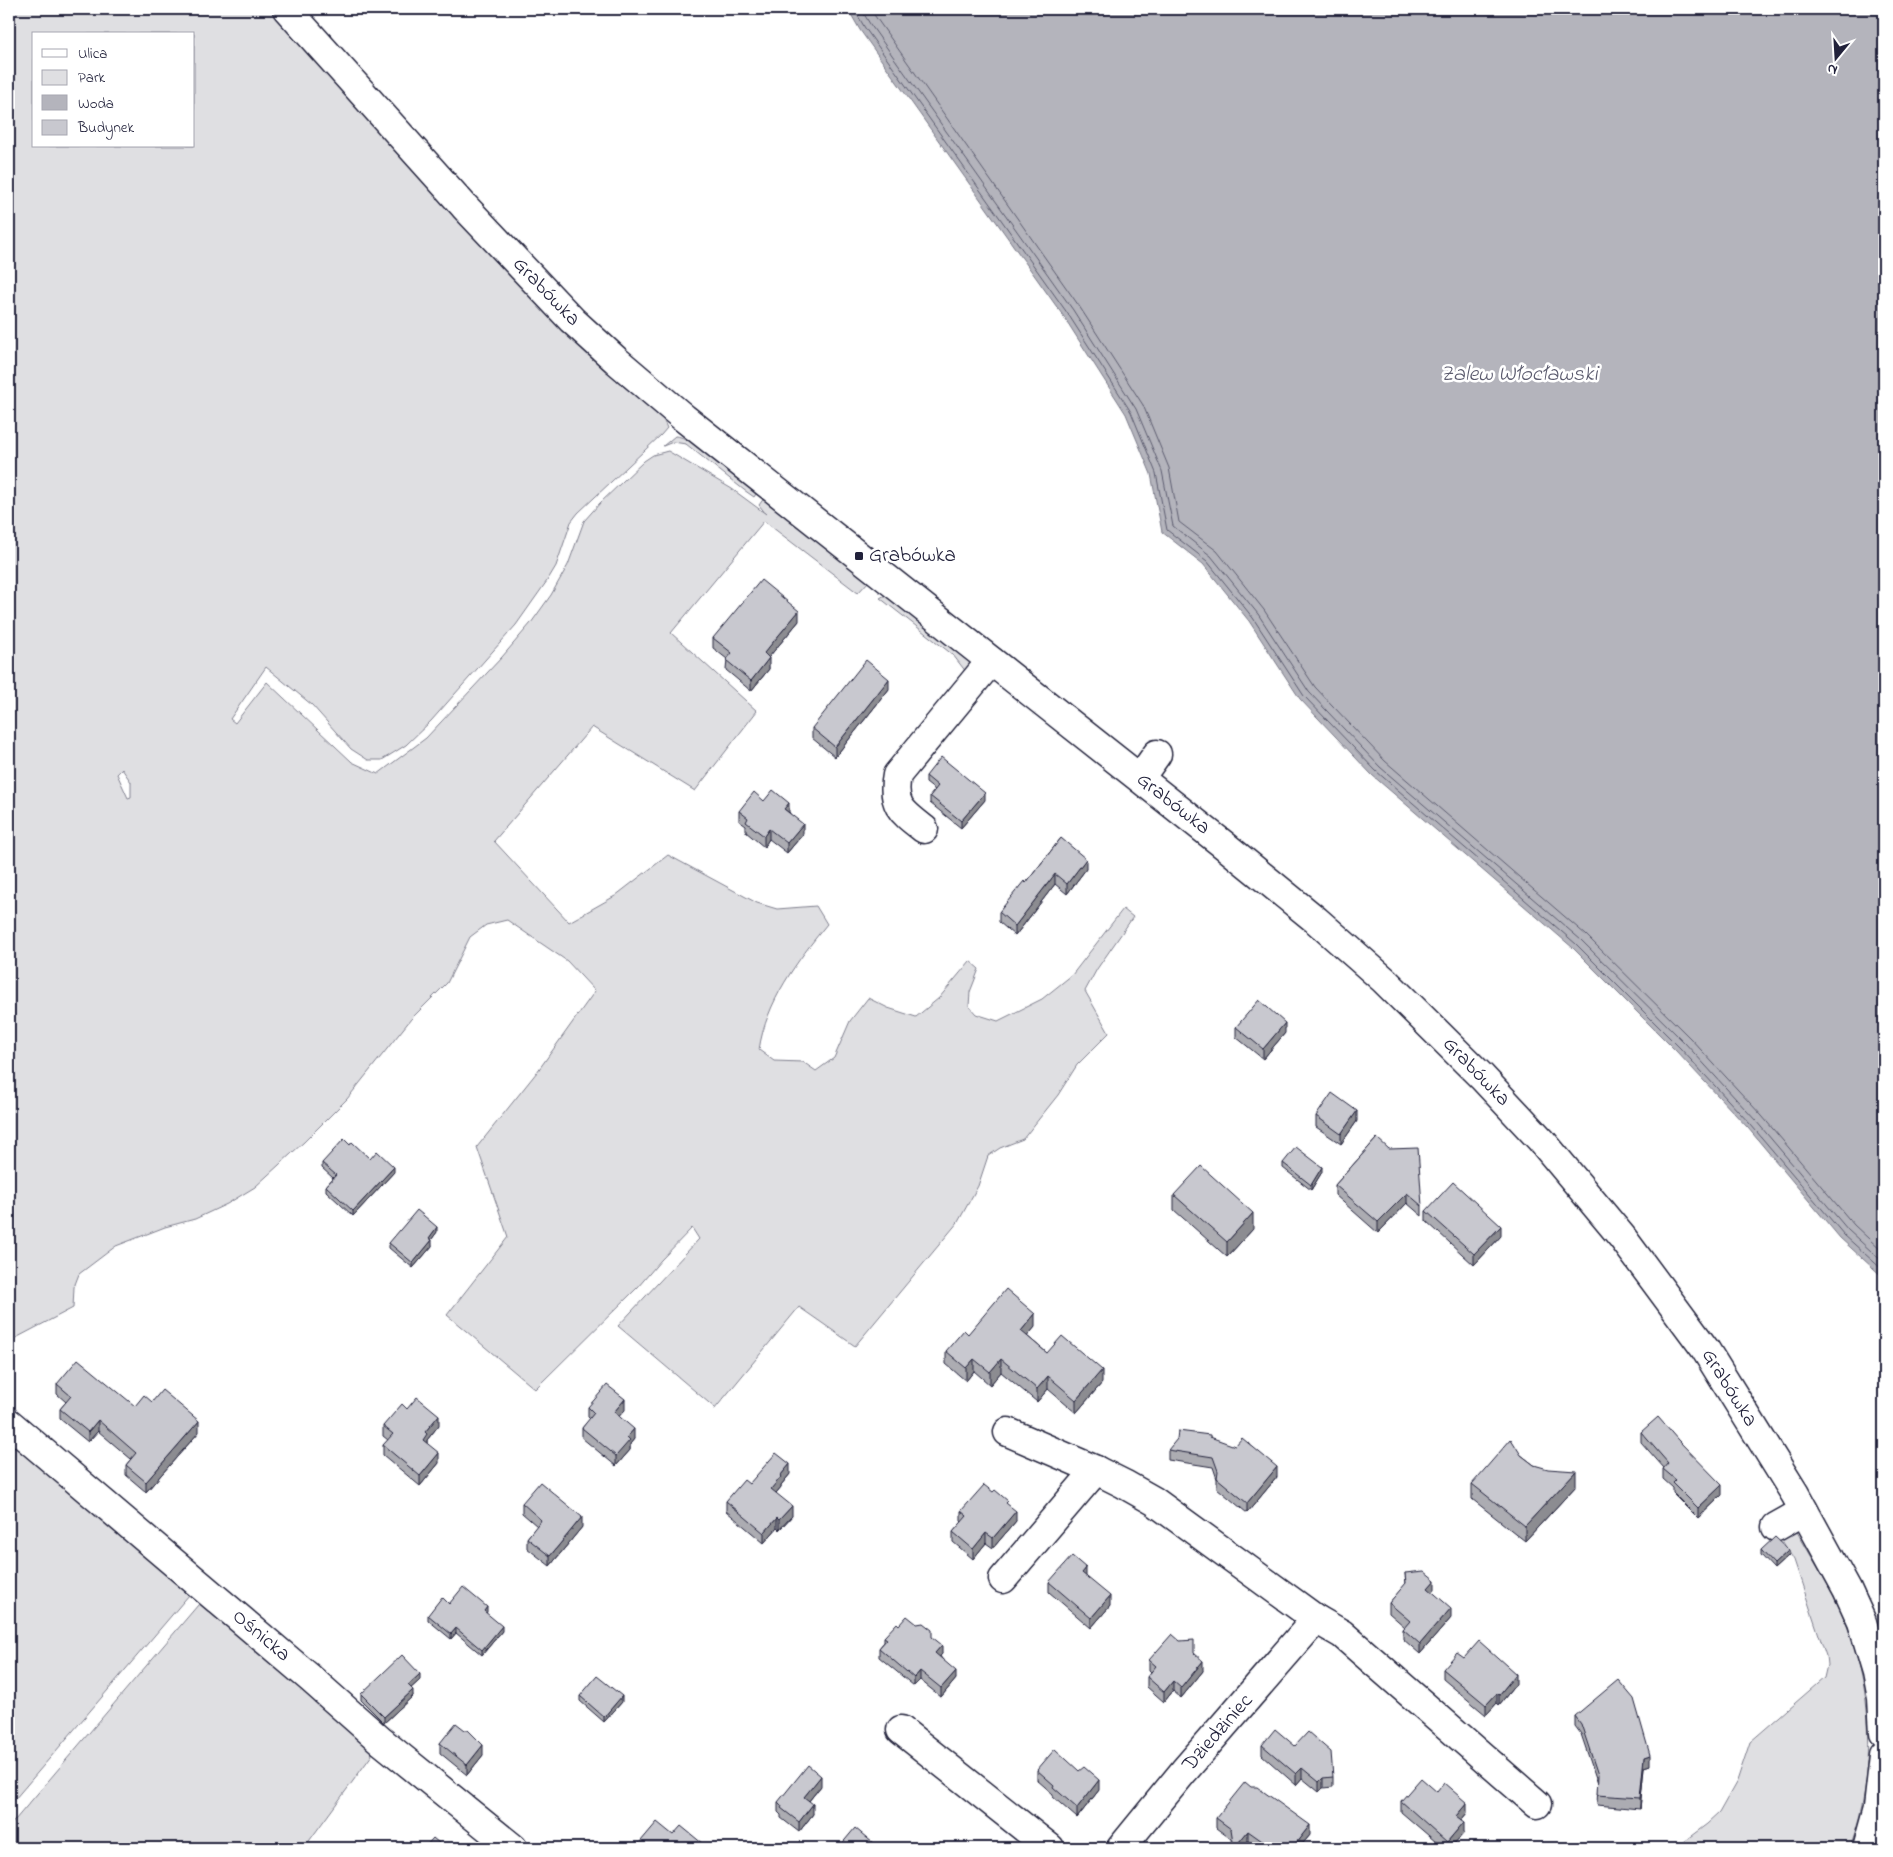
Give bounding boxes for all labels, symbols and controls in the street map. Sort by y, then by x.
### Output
legend [32,32,195,148]
north arrow [1810,32,1860,82]
text: Ulica [78,43,107,65]
text: N [1825,57,1840,80]
text: Park [78,67,106,89]
text: Woda [78,93,114,115]
text: Budynek [77,117,135,140]
street label: Grabówka [505,250,587,334]
water label: Zalew Włocławski [1440,359,1600,391]
place label: Grabówka [869,541,956,571]
marker: Grabówka [853,550,865,562]
street label: Grabówka [1130,765,1216,843]
street label: Grabówka [1435,1030,1517,1114]
street label: Grabówka [1693,1343,1765,1433]
street label: Ośnicka [225,1602,297,1670]
street label: Dziedziniec [1175,1687,1261,1779]

